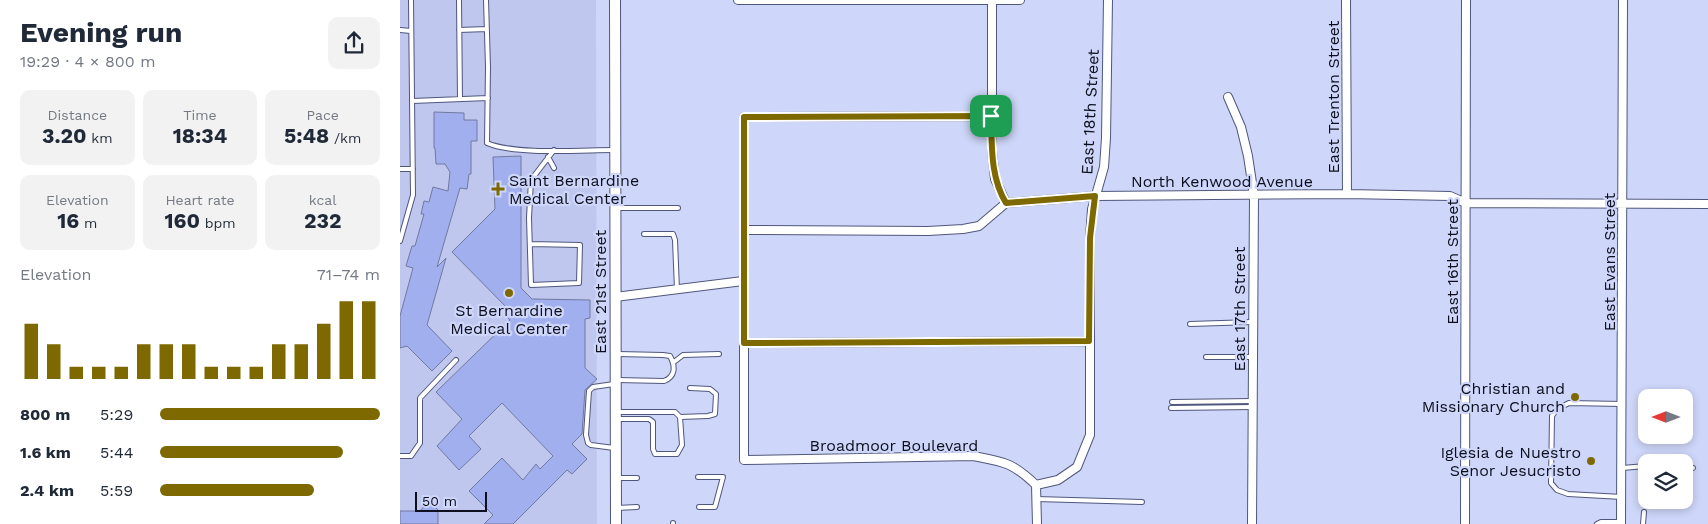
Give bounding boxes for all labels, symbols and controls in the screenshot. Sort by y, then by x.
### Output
text: Evening run [20,16,182,49]
button: share [328,17,380,69]
street label: East Trenton Street [1324,20,1343,174]
street label: East 18th Street [1077,48,1103,175]
text: 19:29 · 4 × 800 m [20,52,155,71]
pin [970,95,1012,137]
icon: arrive [977,102,1005,130]
text: Distance [48,107,107,123]
text: Time [183,107,217,123]
text: Pace [306,107,339,123]
text: 3.20 [42,123,87,148]
text: 18:34 [173,123,227,148]
text: 5:48 [284,123,329,148]
text: km [87,130,113,146]
text: /km [329,130,361,146]
place label: Saint Bernardine Medical Center [509,171,639,208]
street label: North Kenwood Avenue [1131,172,1313,191]
marker: Saint Bernardine Medical Center [491,182,505,196]
text: Elevation [46,192,109,208]
text: Heart rate [165,192,235,208]
text: kcal [309,192,337,208]
street label: East Evans Street [1600,192,1619,331]
street label: East 16th Street [1443,199,1462,325]
text: 16 [57,208,79,233]
text: 160 [164,208,200,233]
text: 232 [304,208,341,233]
text: m [79,215,97,231]
text: bpm [200,215,236,231]
street label: East 21st Street [591,230,610,354]
street label: East 17th Street [1230,246,1249,371]
text: Elevation [20,265,91,284]
text: 71–74 m [317,265,380,284]
marker: St Bernardine Medical Center [503,287,515,299]
place label: St Bernardine Medical Center [450,301,568,338]
place label: Christian and Missionary Church [1422,379,1565,416]
north arrow [1638,389,1692,444]
map controls [1638,389,1693,509]
marker: Christian and Missionary Church [1569,391,1581,403]
text: 800 m [20,405,70,424]
text: 5:29 [100,405,133,424]
street label: Broadmoor Boulevard [810,436,978,455]
text: 1.6 km [20,443,71,462]
text: 5:44 [100,443,134,462]
place label: Iglesia de Nuestro Senor Jesucristo [1441,443,1581,480]
button: layers [1638,454,1693,509]
marker: Iglesia de Nuestro Senor Jesucristo [1585,455,1597,467]
text: 2.4 km [20,481,74,500]
text: 5:59 [100,481,133,500]
scale bar [415,489,488,512]
text: 50 m [422,493,457,509]

